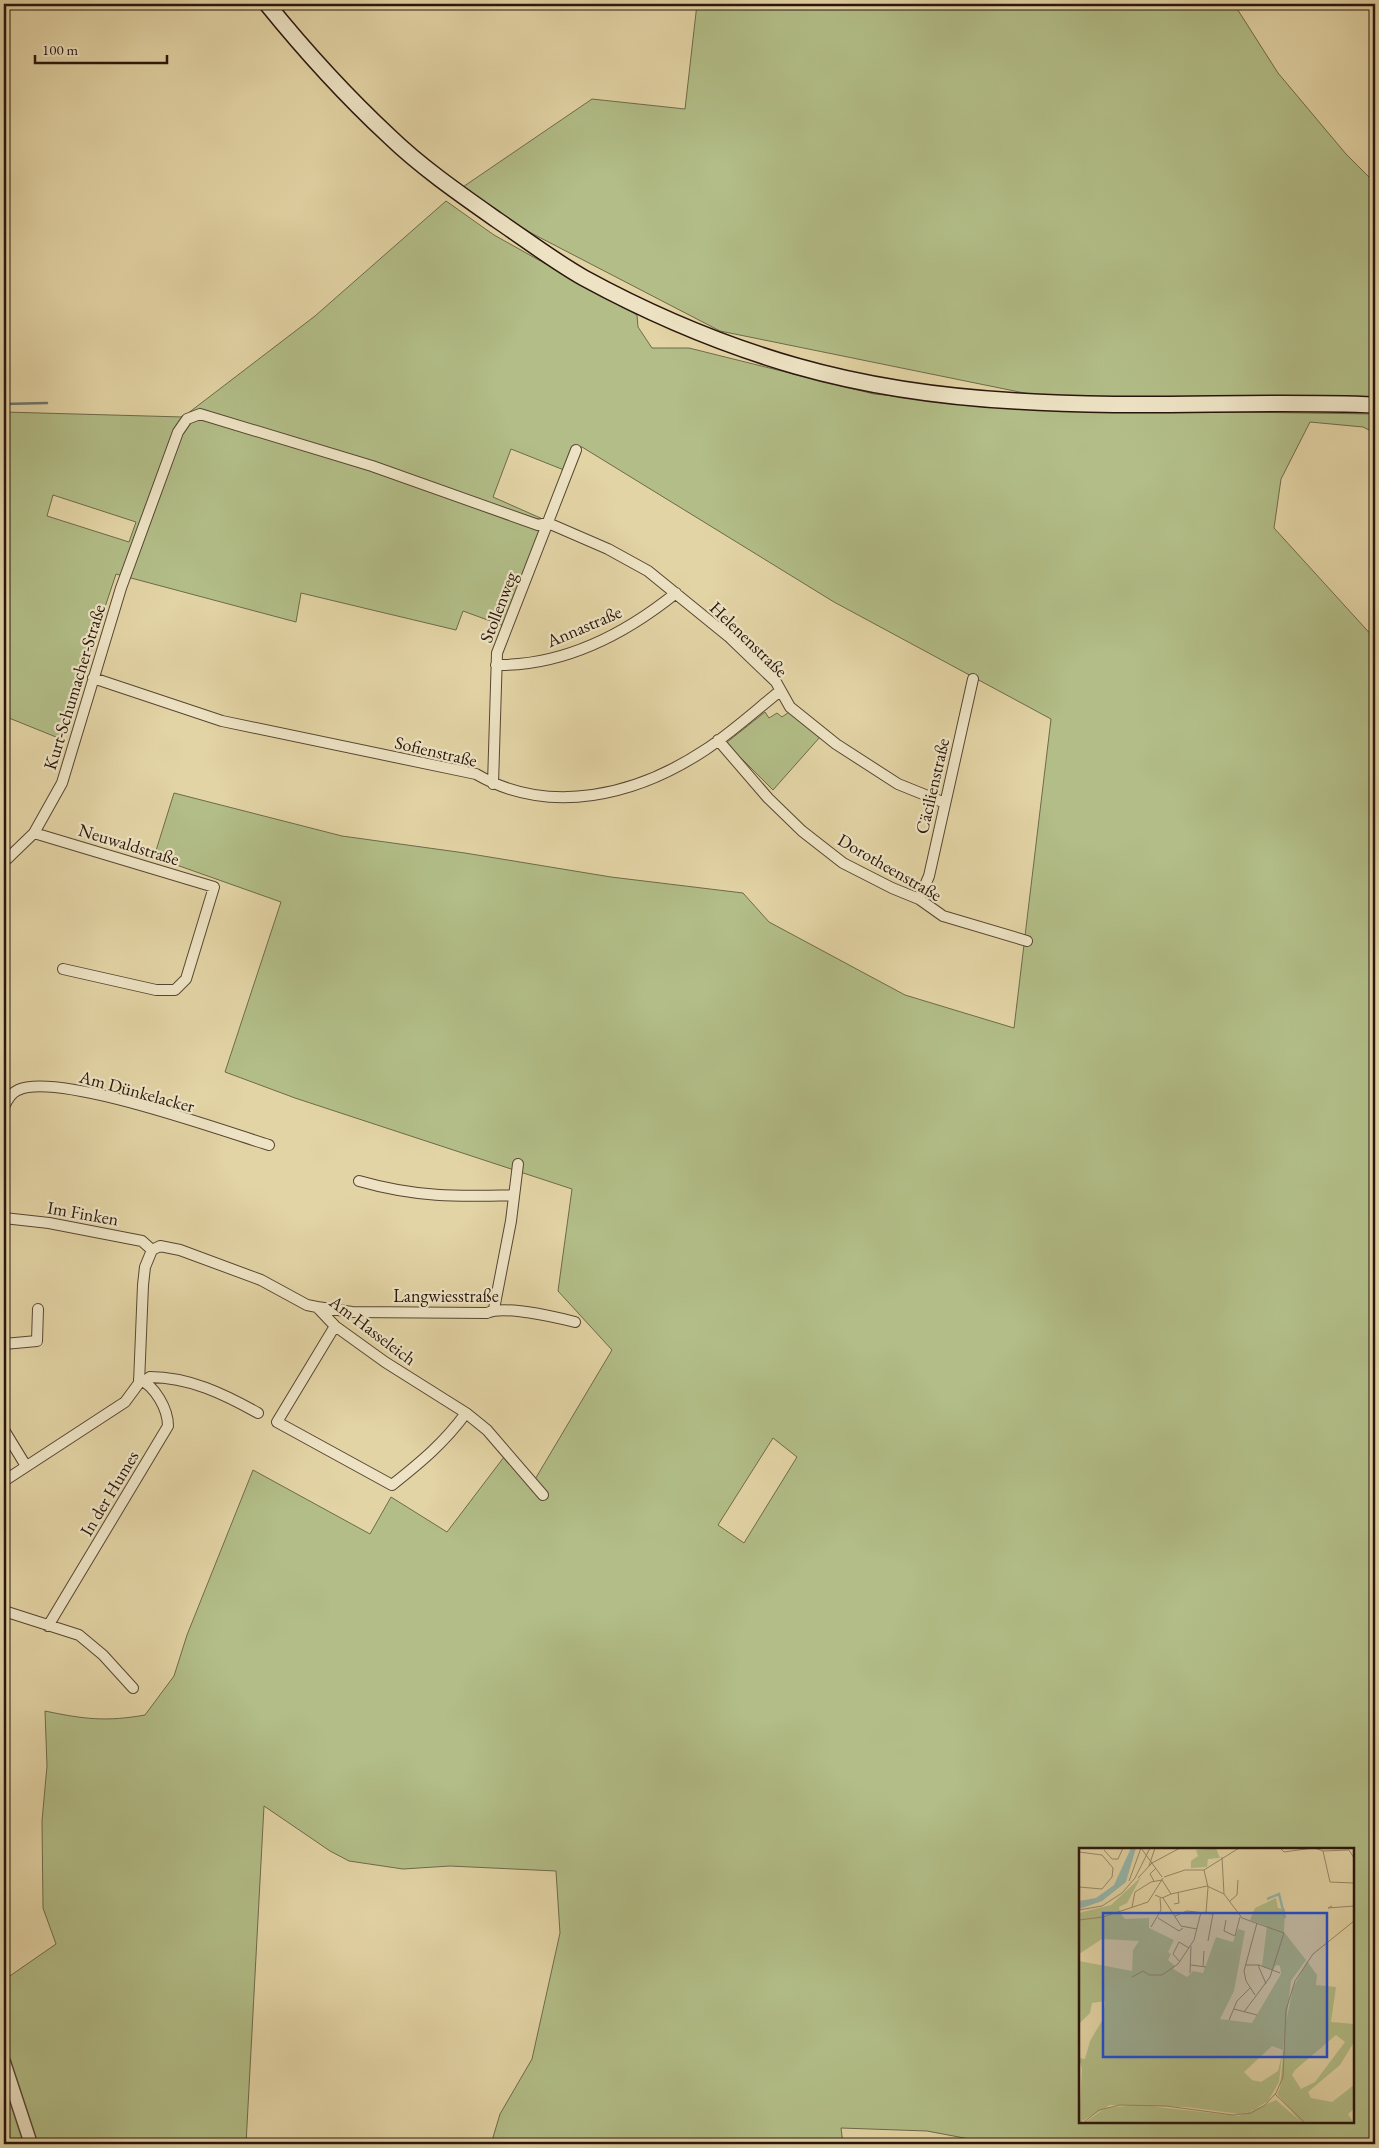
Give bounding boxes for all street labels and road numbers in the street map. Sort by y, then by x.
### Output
street label: Stollenweg [474,568,522,646]
street label: Helenenstraße [705,596,793,682]
street label: Annastraße [542,600,625,652]
street label: Kurt-Schumacher-Straße [38,601,110,773]
street label: Sofienstraße [393,730,479,772]
street label: Cäcilienstraße [910,736,954,836]
street label: Neuwaldstraße [76,818,182,870]
street label: Dorotheenstraße [834,828,946,906]
street label: Am Dünkelacker [76,1064,197,1117]
street label: Im Finken [46,1195,121,1231]
street label: Langwiesstraße [393,1284,499,1307]
street label: Am Hasseleich [324,1289,421,1370]
street label: In der Humes [74,1446,144,1540]

